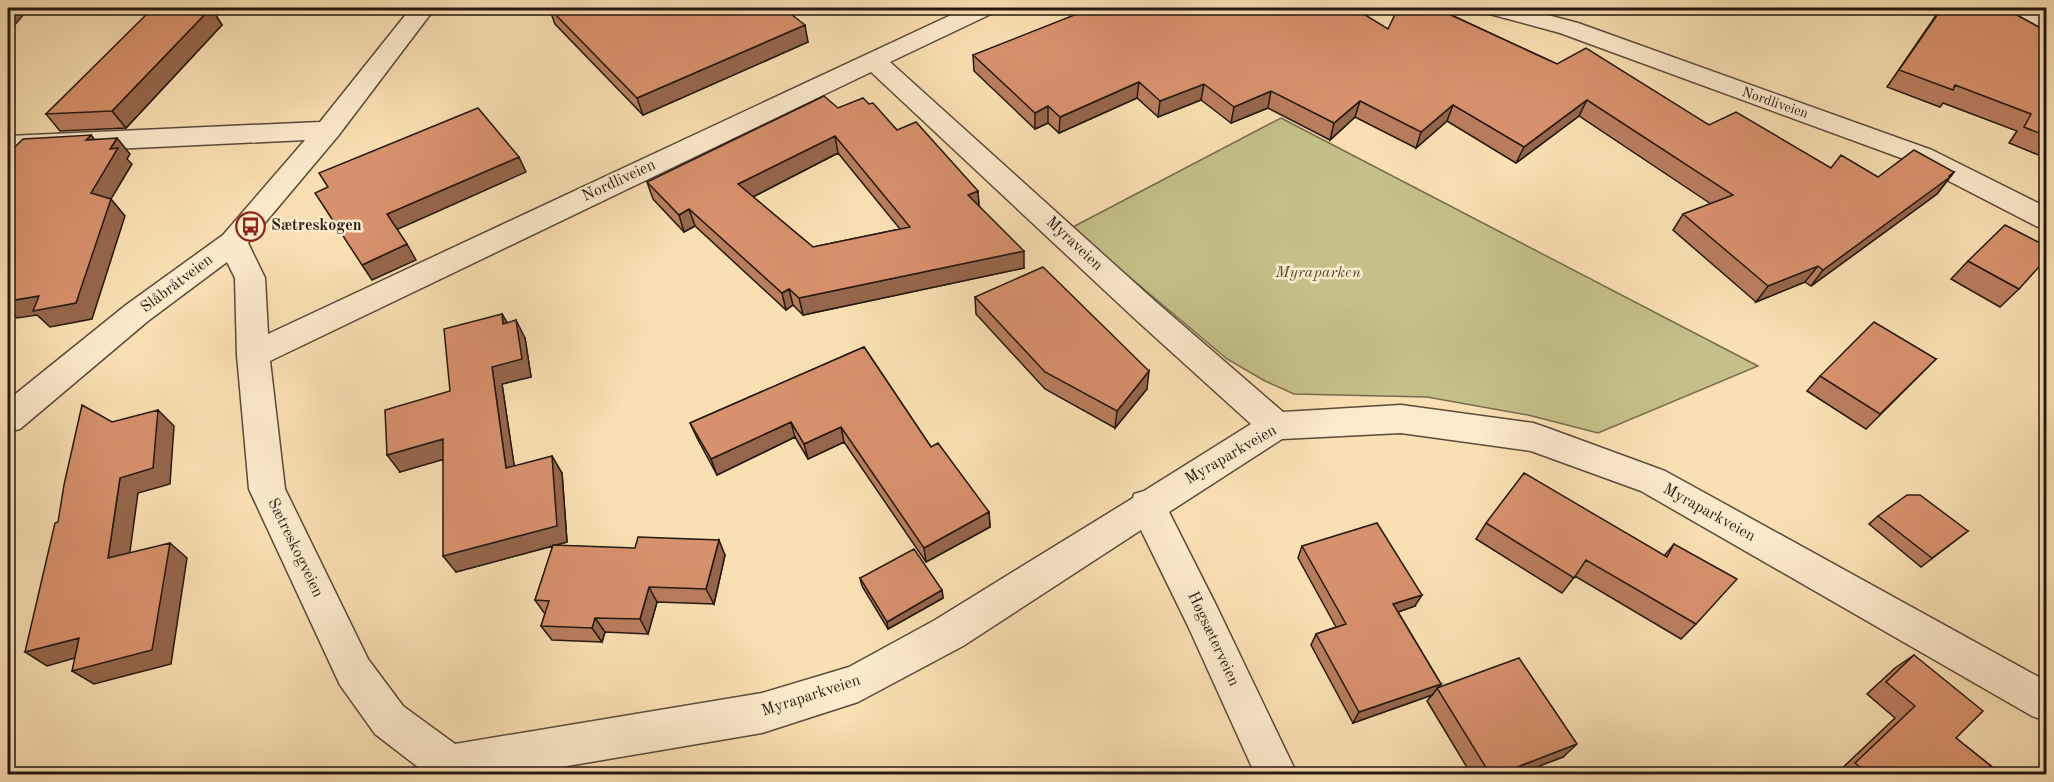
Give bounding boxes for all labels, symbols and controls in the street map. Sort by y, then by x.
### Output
street label: Nordliveien [1740,85,1810,121]
street label: Nordliveien [580,157,659,205]
bus stop icon: Sætreskogen [234,210,266,242]
street label: Myraveien [1042,214,1106,274]
place label: Sætreskogen [271,218,362,234]
street label: Slåbråtveien [138,252,216,316]
park label: Myraparken [1274,265,1361,281]
street label: Myraparkveien [1182,422,1280,488]
street label: Myraparkveien [1660,481,1758,545]
street label: Sætreskogveien [264,496,326,600]
street label: Høgsæterveien [1184,589,1242,689]
street label: Myraparkveien [760,672,863,719]

